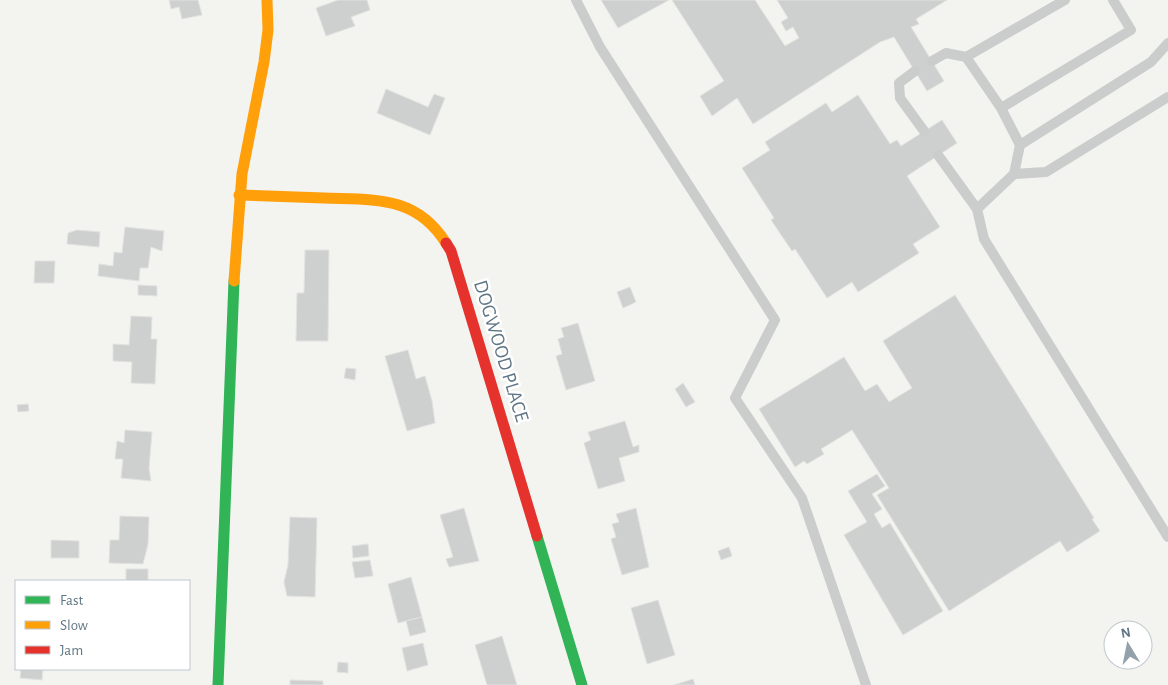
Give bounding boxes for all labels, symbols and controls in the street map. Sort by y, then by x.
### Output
street label: DOGWOOD PLACE [470,278,532,424]
legend [15,580,190,670]
text: Fast [60,593,84,608]
text: Slow [60,618,88,633]
north arrow [1103,620,1153,670]
text: N [1120,625,1132,641]
text: Jam [60,643,83,658]

